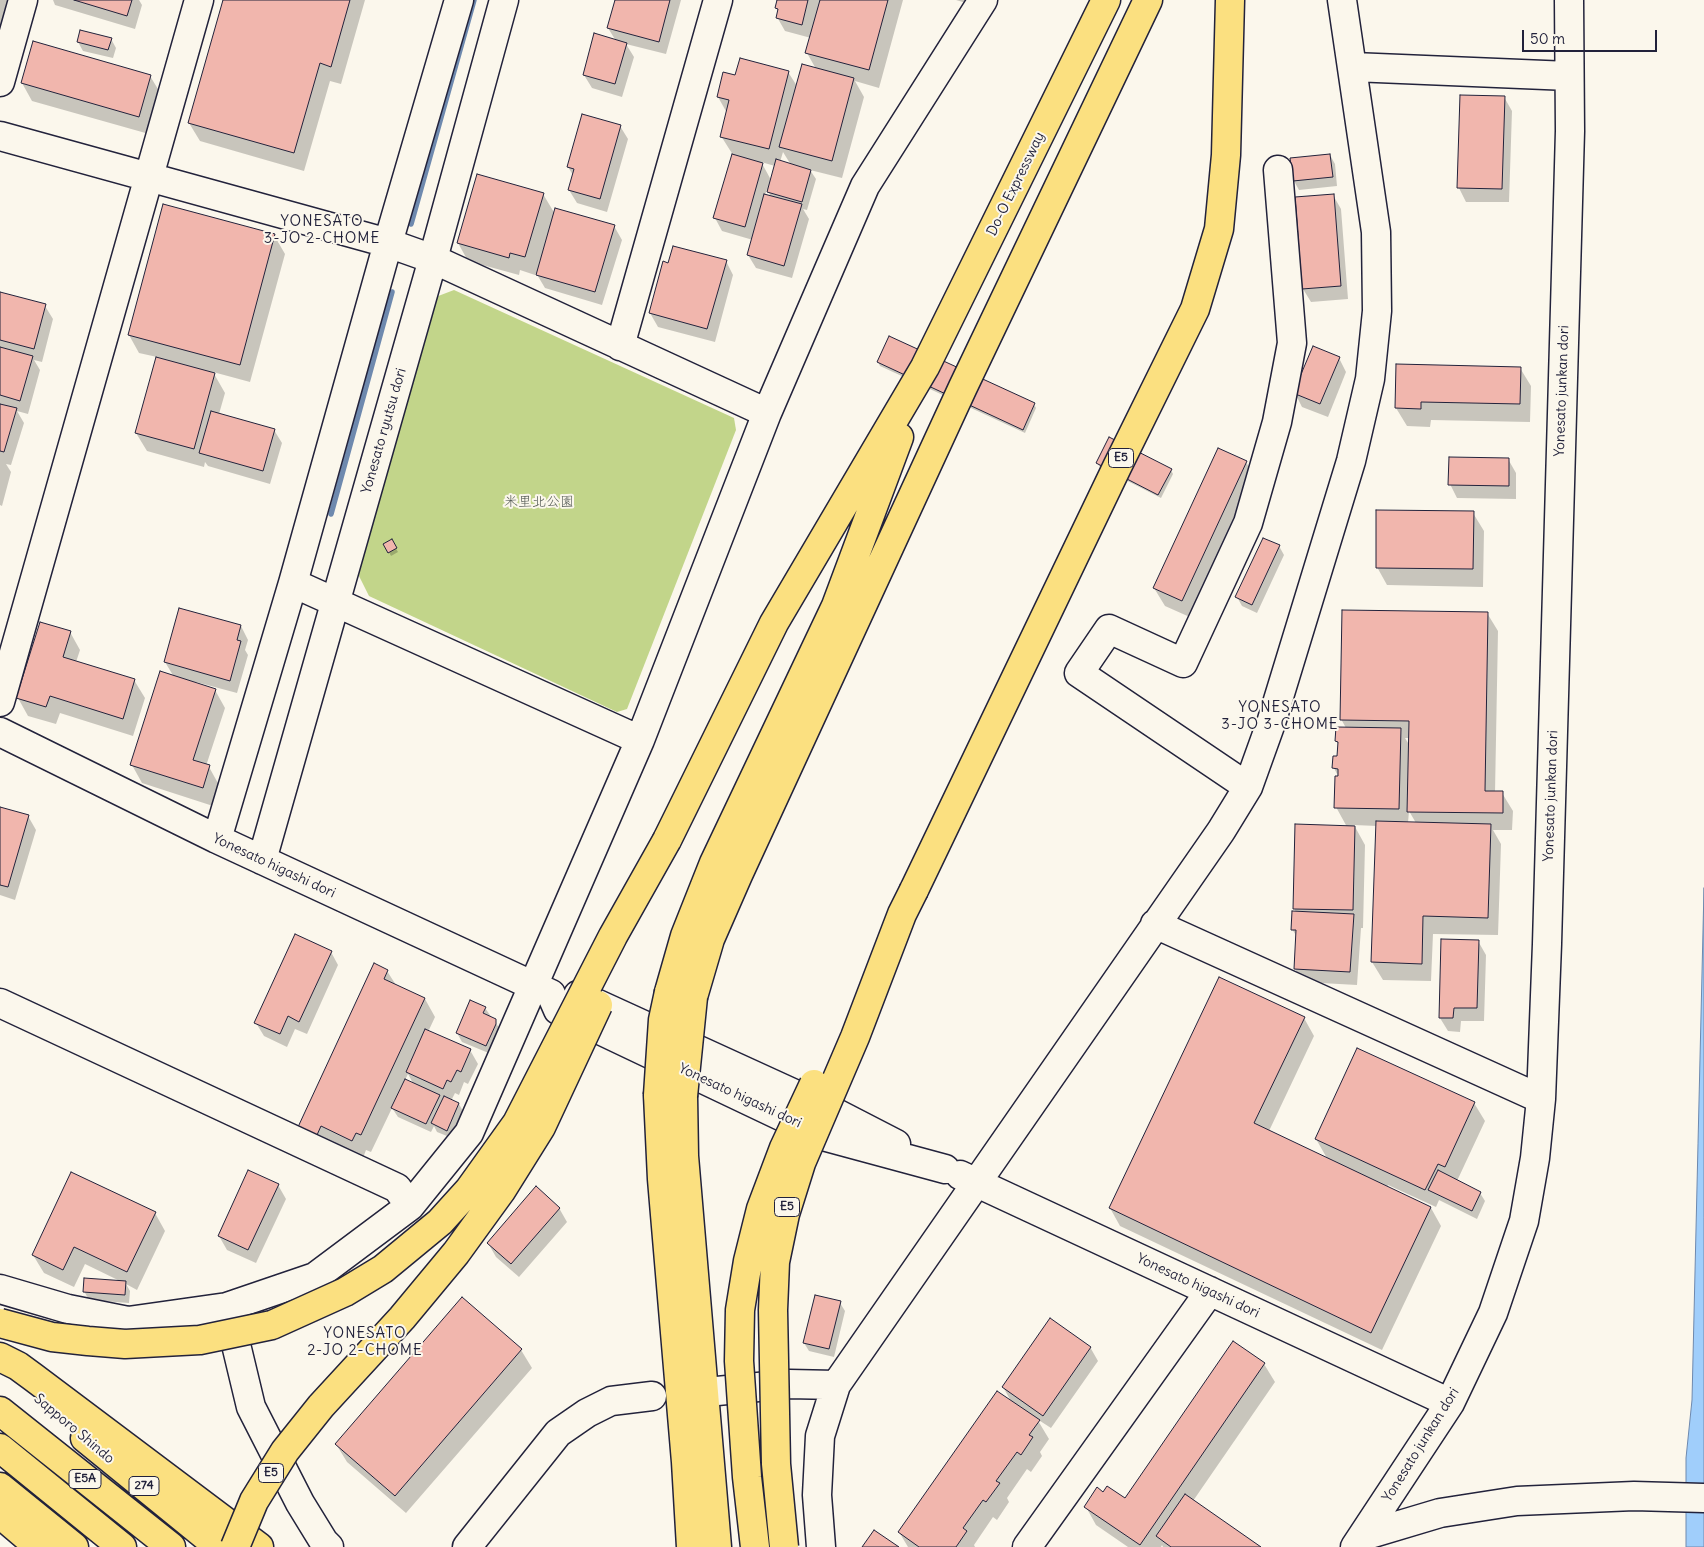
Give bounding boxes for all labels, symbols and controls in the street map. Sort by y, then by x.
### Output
scale bar [1524,20,1659,52]
text: 50 m [1530,29,1565,48]
street label: Do-O Expressway [984,129,1048,239]
district label: YONESATO 3-JO 2-CHOME [262,213,382,248]
street label: Yonesato junkan dori [1551,325,1573,457]
street label: Yonesato ryutsu dori [358,366,410,496]
road number: E5 [1108,448,1134,468]
park label: 米里北公園 [504,494,574,510]
district label: YONESATO 3-JO 3-CHOME [1220,699,1340,734]
street label: Yonesato junkan dori [1540,730,1562,862]
street label: Yonesato higashi dori [210,830,338,902]
street label: Yonesato higashi dori [676,1060,804,1132]
road number: E5 [774,1198,800,1216]
street label: Yonesato higashi dori [1134,1250,1262,1322]
district label: YONESATO 2-JO 2-CHOME [306,1325,424,1360]
street label: Yonesato junkan dori [1379,1385,1463,1505]
street label: Sapporo Shindo [30,1391,118,1467]
road number: E5 [258,1464,284,1482]
road number: E5A [69,1470,101,1488]
road number: 274 [129,1476,159,1495]

